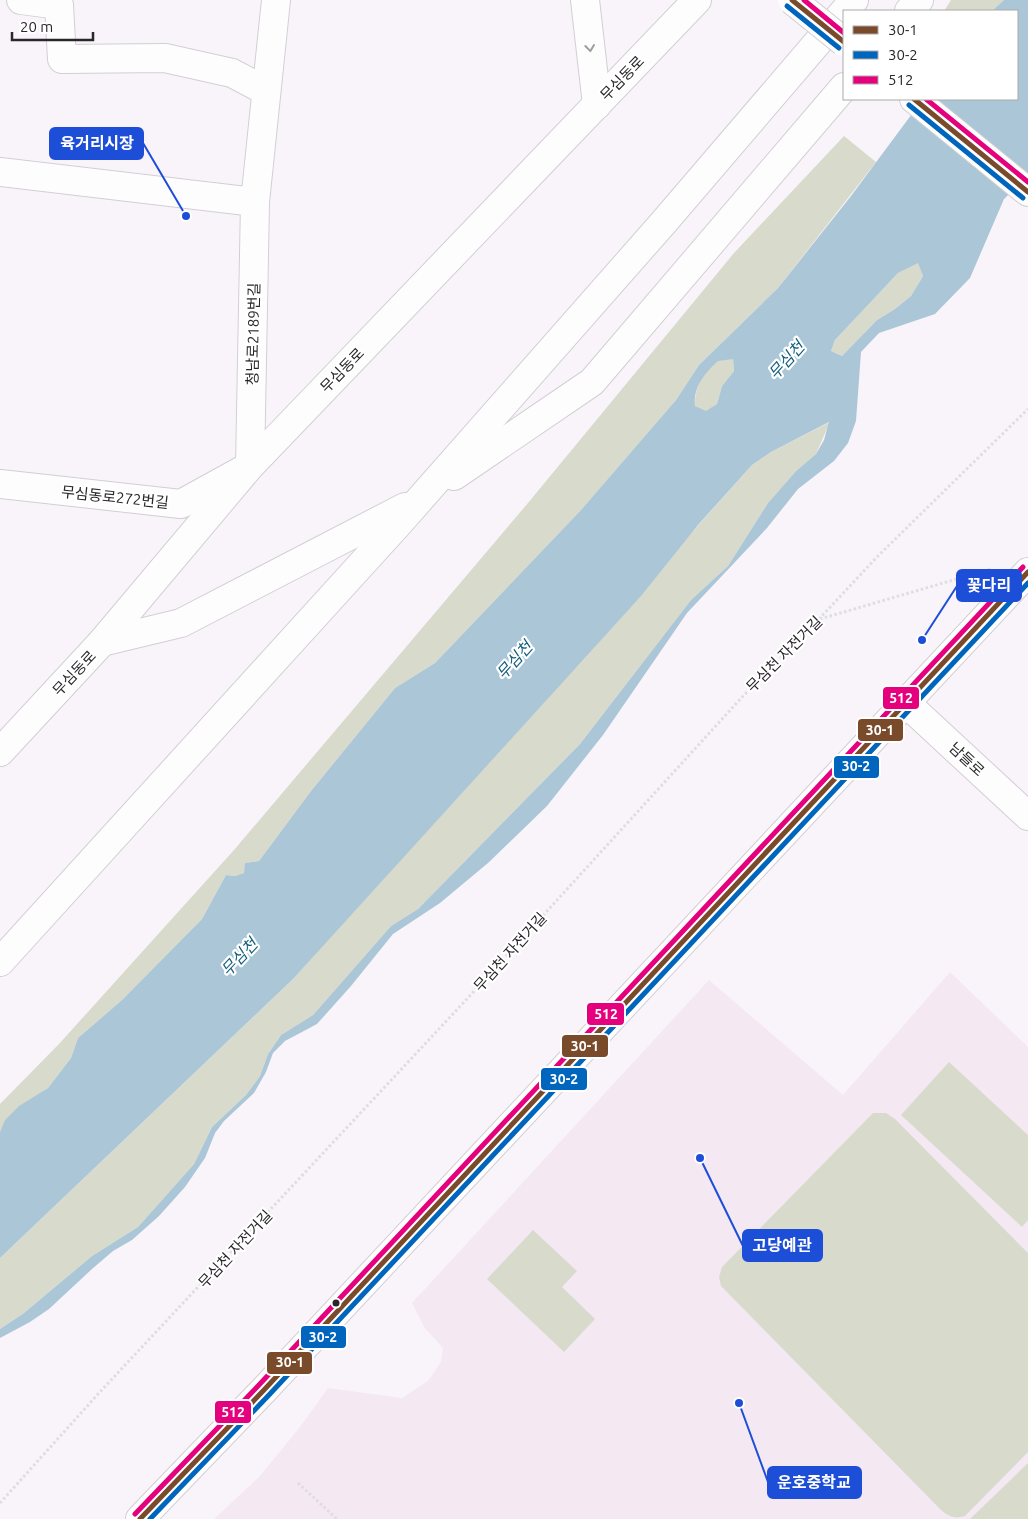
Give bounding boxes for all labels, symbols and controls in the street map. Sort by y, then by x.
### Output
scale bar [12,10,94,42]
legend [843,10,1018,100]
text: 20 m [20,18,53,35]
text: 30-1 [888,21,918,38]
one-way arrow [584,45,595,53]
text: 30-2 [888,46,918,63]
street label: 무심동로 [597,52,647,104]
text: 512 [888,71,913,88]
callout: 육거리시장 [50,128,143,159]
text: 육거리시장 [60,134,134,152]
street label: 청남로2189번길 [244,282,262,386]
water label: 무심천 [765,336,809,382]
street label: 무심동로 [317,344,367,396]
street label: 무심동로272번길 [60,483,170,511]
callout: 꽃다리 [957,570,1021,601]
text: 꽃다리 [967,576,1011,594]
street label: 무심천 자전거길 [743,613,825,695]
water label: 무심천 [493,636,537,682]
street label: 무심동로 [49,647,99,699]
line badge: 512 [882,686,920,710]
text: 512 [889,690,913,706]
line badge: 30-1 [857,718,904,742]
text: 30-1 [866,722,894,738]
street label: 남들로 [946,739,988,779]
line badge: 30-2 [833,755,880,779]
text: 30-2 [842,758,870,774]
street label: 무심천 자전거길 [470,909,550,995]
water label: 무심천 [217,933,262,979]
line badge: 512 [586,1002,625,1026]
text: 512 [594,1006,618,1022]
line badge: 30-1 [561,1034,609,1058]
text: 30-1 [571,1038,599,1054]
line badge: 30-2 [540,1067,588,1091]
text: 30-2 [550,1071,578,1087]
street label: 무심천 자전거길 [195,1207,275,1291]
callout: 고당예관 [743,1230,822,1261]
text: 고당예관 [753,1236,812,1254]
unlabelled marker [331,1298,341,1308]
line badge: 30-2 [300,1325,347,1349]
text: 30-2 [309,1329,337,1345]
line badge: 30-1 [266,1351,313,1375]
text: 30-1 [276,1354,304,1370]
line badge: 512 [214,1400,252,1424]
text: 512 [221,1404,245,1420]
callout: 운호중학교 [768,1467,861,1498]
text: 운호중학교 [777,1473,851,1491]

